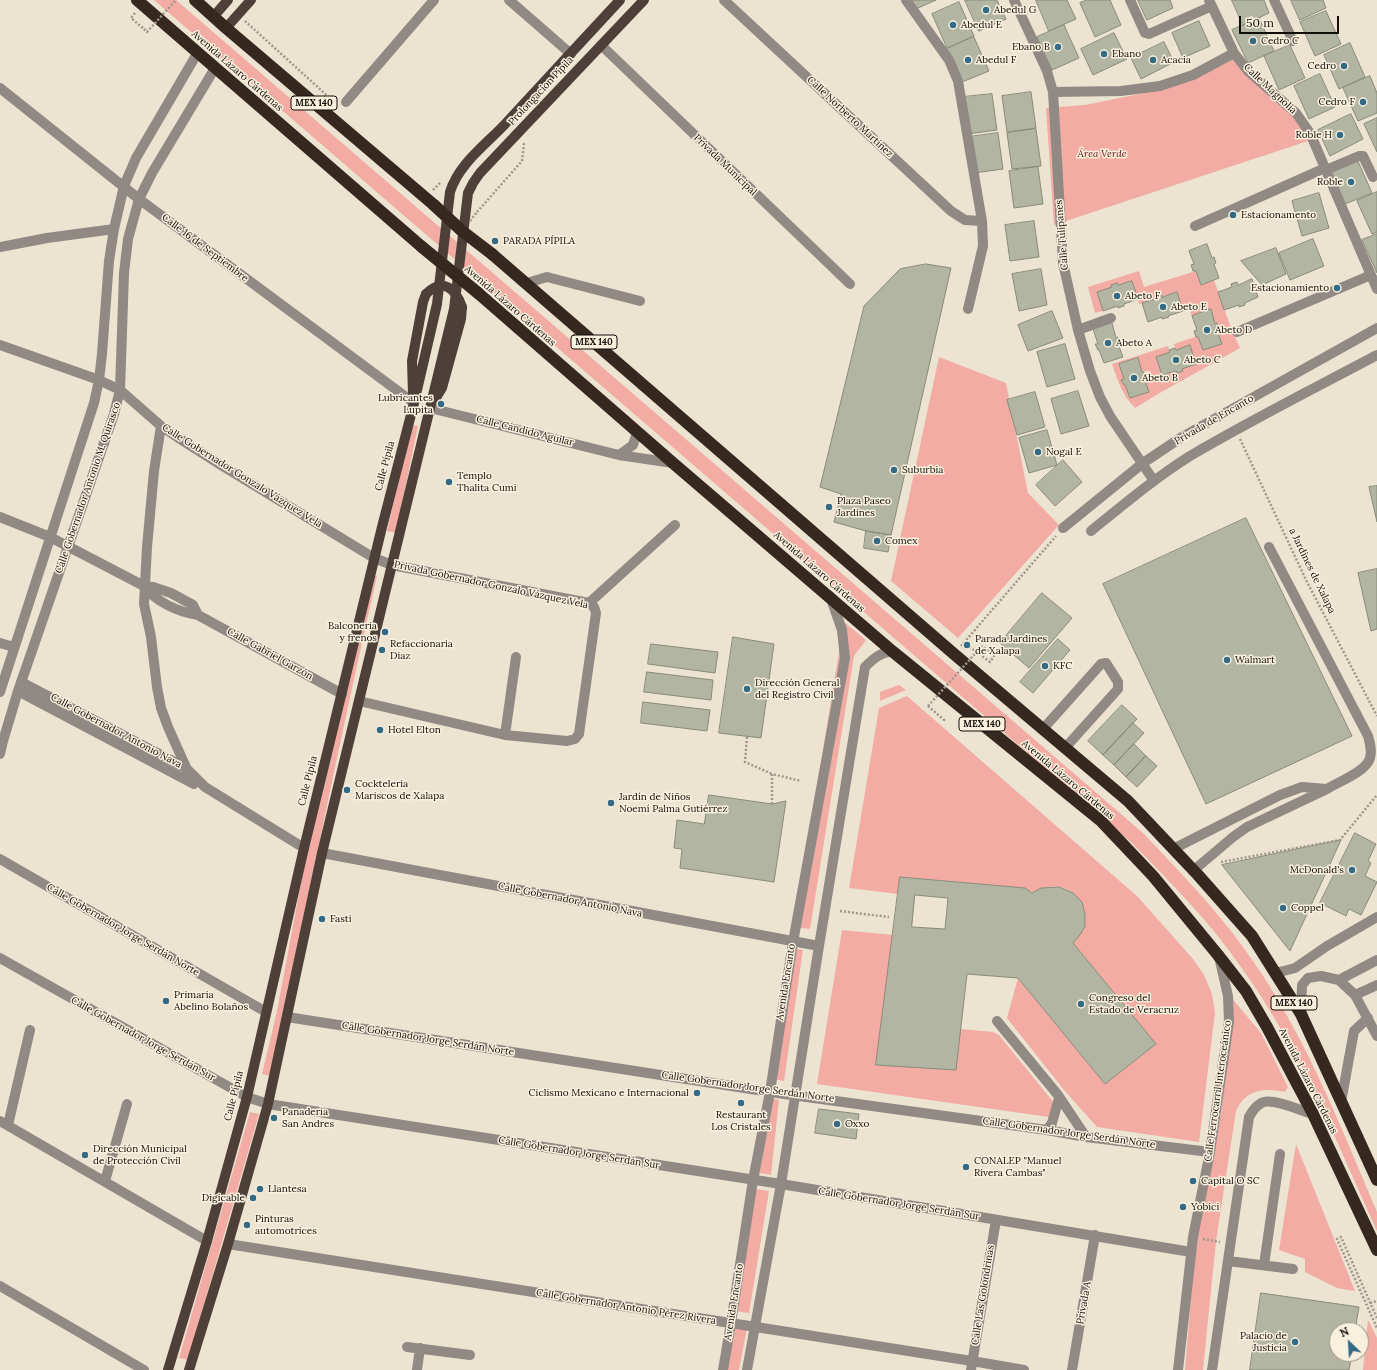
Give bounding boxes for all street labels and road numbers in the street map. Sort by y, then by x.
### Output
street label: Avenida Lázaro Cárdenas [189,28,285,114]
street label: Prolongacion Pípila [506,54,576,128]
street label: Calle Magnolia [1241,61,1299,117]
street label: Calle Norberto Martínez [804,74,896,160]
road number: MEX 140 [291,96,337,110]
street label: Privada Municipal [691,132,759,198]
street label: Calle Tulipanes [1053,199,1071,271]
street label: Calle 16 de Septiembre [159,212,251,284]
street label: Avenida Lázaro Cárdenas [462,263,558,349]
road number: MEX 140 [571,335,617,349]
street label: Privada de Encanto [1172,392,1256,448]
street label: Calle Gobernador Antonio M. Quirasco [53,401,123,575]
street label: Calle Cándido Aguilar [475,413,575,449]
street label: Calle Gobernador Gonzalo Vázquez Vela [160,421,324,531]
street label: Calle Pípila [373,440,397,492]
street label: a Jardines de Xalapa [1286,526,1338,616]
street label: Avenida Lázaro Cárdenas [771,529,867,615]
street label: Privada Gobernador Gonzalo Vázquez Vela [393,559,589,611]
street label: Calle Gabriel Garzón [225,625,315,683]
street label: Calle Gobernador Antonio Nava [48,691,184,771]
road number: MEX 140 [959,717,1005,731]
street label: Avenida Lázaro Cárdenas [1019,738,1117,822]
street label: Calle Pípila [296,755,320,807]
street label: Calle Gobernador Antonio Nava [497,880,643,920]
street label: Calle Gobernador Jorge Serdán Norte [45,881,201,979]
street label: Avenida Encanto [774,943,798,1021]
street label: Calle Gobernador Jorge Serdán Sur [69,994,217,1084]
road number: MEX 140 [1271,996,1317,1010]
street label: Calle Gobernador Jorge Serdán Norte [341,1019,515,1059]
street label: Calle Ferrocarril Interoceánico [1202,1020,1234,1162]
street label: Avenida Lázaro Cárdenas [1276,1026,1340,1136]
street label: Calle Gobernador Jorge Serdán Norte [661,1069,835,1105]
street label: Calle Pípila [222,1070,246,1122]
street label: Calle Gobernador Jorge Serdán Norte [982,1115,1156,1151]
street label: Calle Gobernador Jorge Serdán Sur [498,1134,660,1172]
street label: Calle Gobernador Jorge Serdán Sur [818,1185,980,1223]
street label: Calle Las Golondrinas [969,1244,997,1346]
street label: Avenida Encanto [722,1263,746,1341]
street label: Privada A [1074,1281,1094,1325]
street label: Calle Gobernador Antonio Pérez Rivera [535,1287,717,1327]

